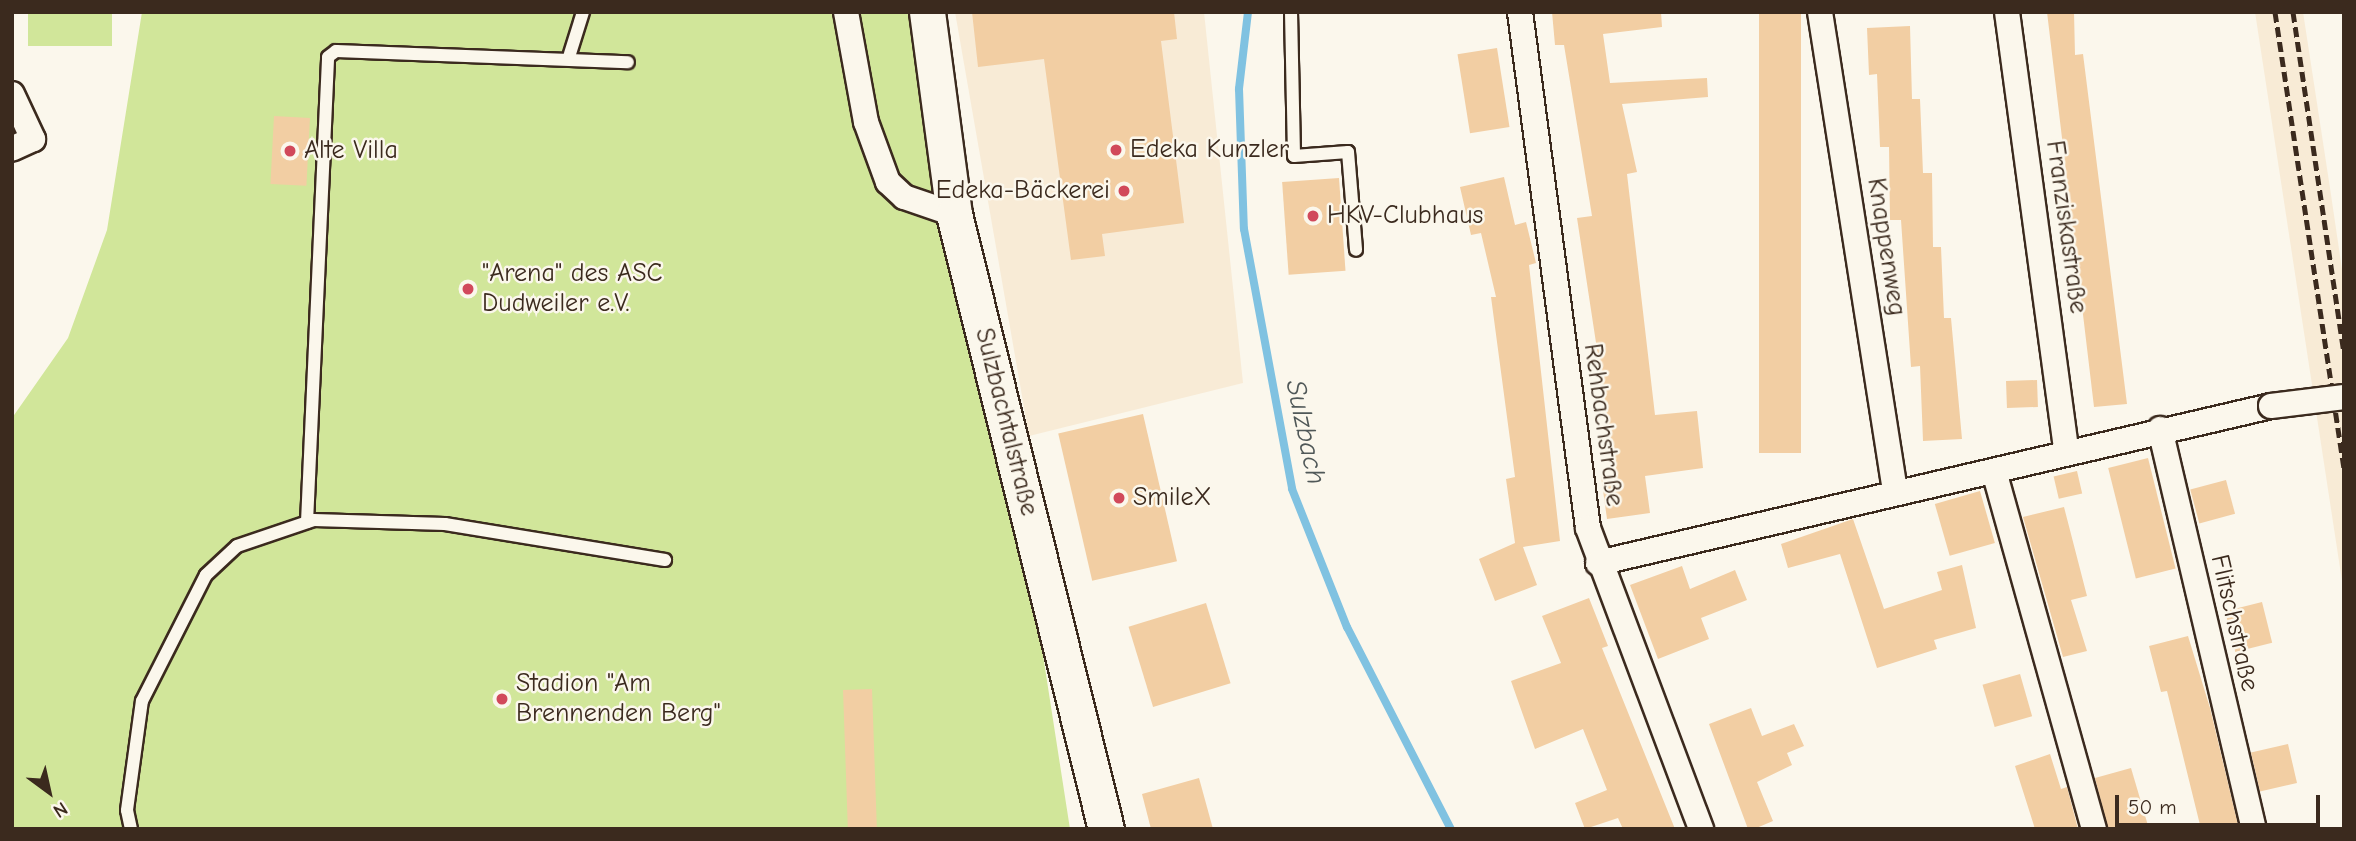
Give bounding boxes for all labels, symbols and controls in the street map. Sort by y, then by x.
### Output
place label: Edeka Kunzler [1130,134,1289,166]
place label: Alte Villa [304,135,398,167]
street label: Franziskastraße [2038,139,2094,315]
marker: Edeka Kunzler [1108,142,1124,158]
marker: Alte Villa [282,143,298,159]
place label: Edeka-Bäckerei [936,175,1110,207]
street label: Knappenweg [1860,176,1912,318]
marker: Edeka-Bäckerei [1116,183,1132,199]
place label: HKV-Clubhaus [1327,200,1483,232]
marker: HKV-Clubhaus [1305,208,1321,224]
place label: "Arena" des ASC Dudweiler e.V. [482,258,662,320]
marker: "Arena" des ASC Dudweiler e.V. [460,281,476,297]
street label: Sulzbachtalstraße [968,325,1044,519]
street label: Rehbachstraße [1576,342,1630,508]
water label: Sulzbach [1279,377,1333,487]
place label: SmileX [1133,482,1211,514]
marker: SmileX [1111,490,1127,506]
street label: Flitschstraße [2203,552,2265,694]
place label: Stadion "Am Brennenden Berg" [516,668,721,730]
marker: Stadion "Am Brennenden Berg" [494,691,510,707]
north arrow [14,757,84,827]
scale bar [2118,782,2323,826]
text: 50 m [2128,795,2177,819]
text: N [49,797,72,822]

